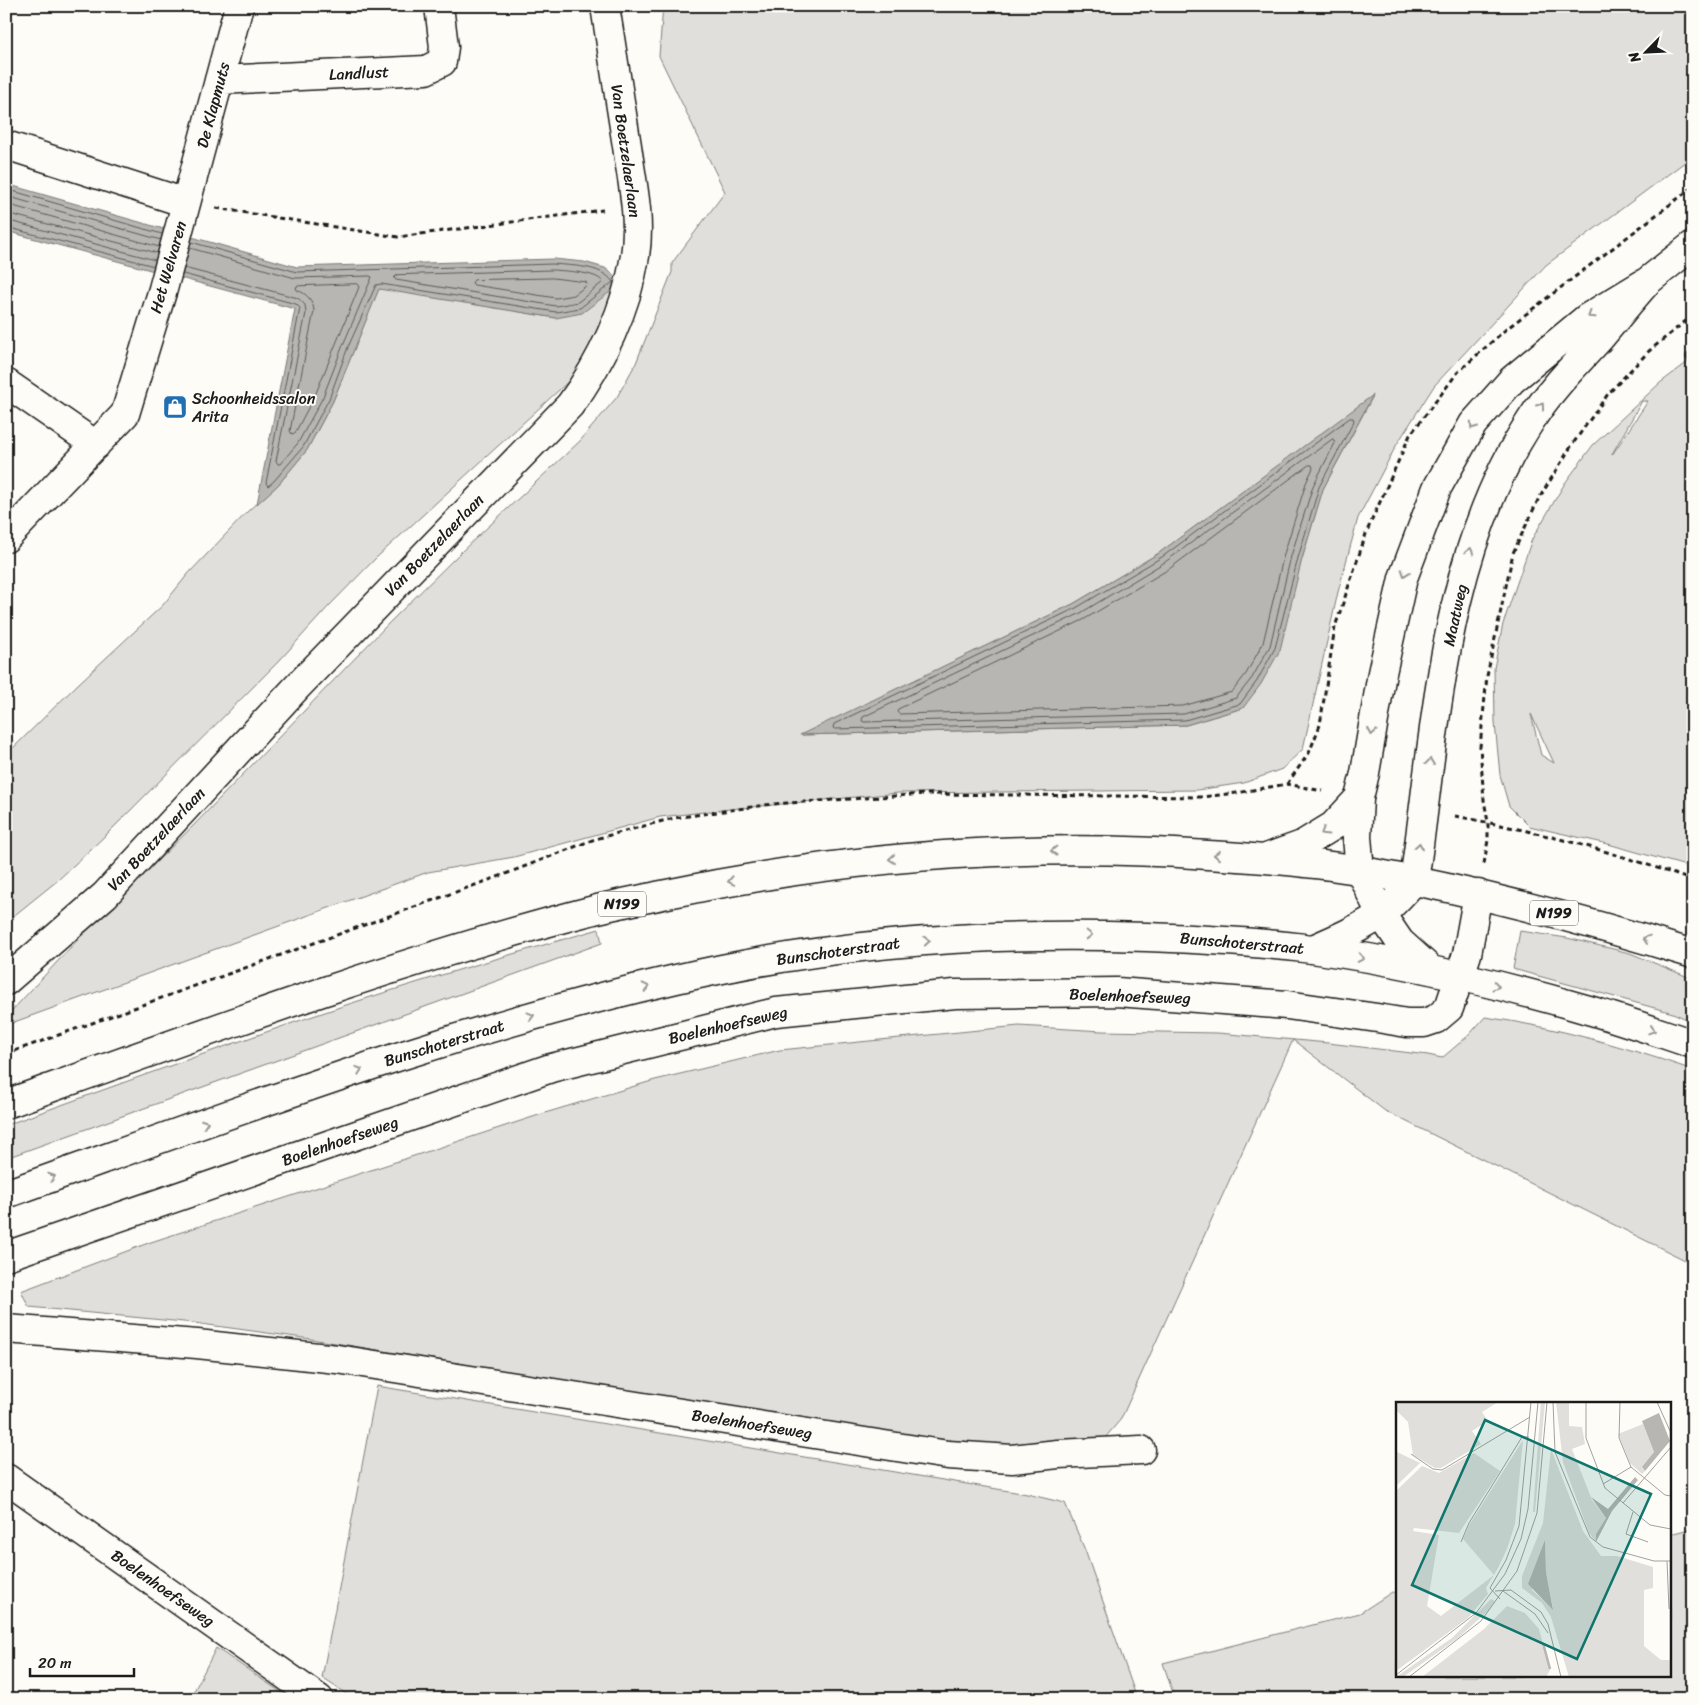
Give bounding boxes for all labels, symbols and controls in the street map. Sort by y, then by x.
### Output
north arrow [1622,28,1672,78]
text: N [1621,47,1648,68]
street label: Landlust [328,57,390,89]
street label: De Klapmuts [188,58,239,151]
street label: Van Boetzelaerlaan [602,83,650,220]
street label: Het Welvaren [141,217,195,317]
one-way arrow [1587,309,1596,319]
place label: Schoonheidssalon Arita [191,384,316,431]
shop icon: Schoonheidssalon Arita [162,394,188,420]
one-way arrow [1536,403,1544,412]
one-way arrow [1470,420,1479,430]
street label: Van Boetzelaerlaan [377,486,491,603]
one-way arrow [1464,546,1475,555]
one-way arrow [1401,568,1411,577]
street label: Maatweg [1434,581,1476,649]
one-way arrow [1368,728,1378,736]
one-way arrow [1424,758,1435,766]
street label: Van Boetzelaerlaan [100,780,213,898]
one-way arrow [1321,825,1330,835]
one-way arrow [1413,841,1424,849]
one-way arrow [1050,845,1058,856]
one-way arrow [1212,850,1220,861]
one-way arrow [888,853,896,864]
one-way arrow [727,875,735,885]
road number: N199 [598,892,646,916]
road number: N199 [1530,900,1578,926]
street label: Bunschoterstraat [1179,923,1305,963]
street label: Bunschoterstraat [774,928,902,974]
one-way arrow [1086,930,1093,940]
one-way arrow [923,935,931,946]
one-way arrow [1643,935,1651,945]
one-way arrow [1357,952,1366,962]
street label: Boelenhoefseweg [1069,979,1191,1013]
one-way arrow [1491,980,1499,990]
one-way arrow [641,982,650,993]
street label: Boelenhoefseweg [665,997,791,1053]
street label: Bunschoterstraat [380,1011,508,1075]
one-way arrow [526,1012,534,1022]
one-way arrow [1647,1025,1656,1035]
one-way arrow [354,1066,363,1076]
street label: Boelenhoefseweg [278,1107,402,1175]
one-way arrow [200,1119,209,1129]
one-way arrow [47,1173,56,1183]
street label: Boelenhoefseweg [690,1400,814,1448]
inset map [1396,1402,1672,1678]
street label: Boelenhoefseweg [105,1541,221,1635]
scale bar [30,1645,134,1677]
text: 20 m [38,1650,72,1676]

